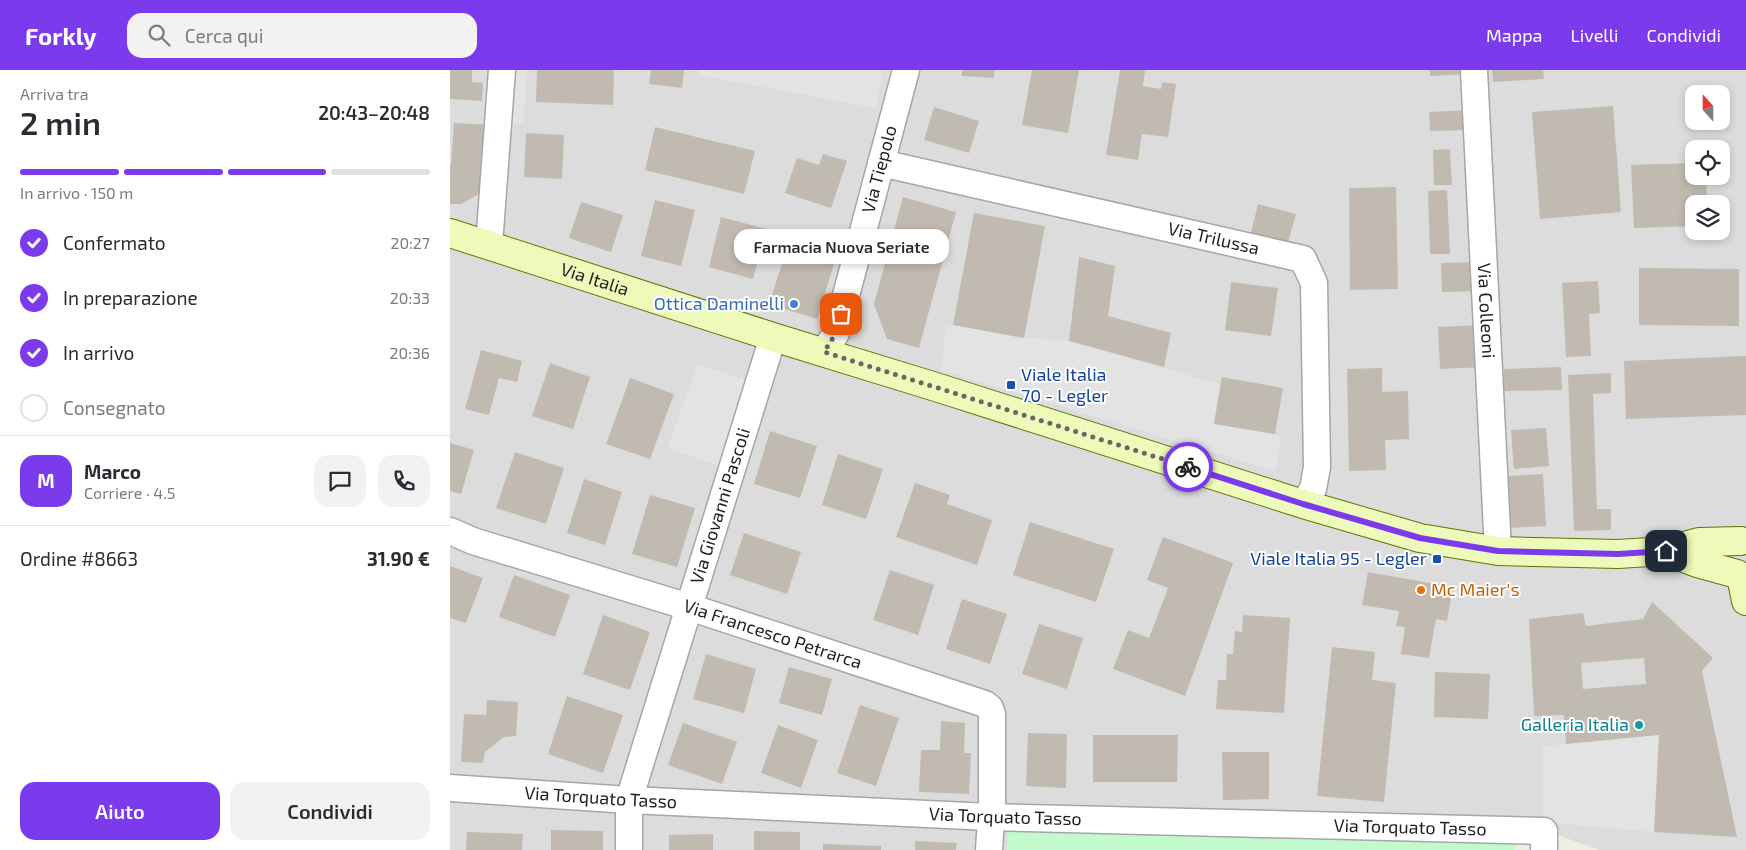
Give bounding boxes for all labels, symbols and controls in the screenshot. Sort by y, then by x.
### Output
search box [127,13,477,58]
text: Forkly [25,21,97,50]
icon: search [145,21,173,49]
text: Cerca qui [185,24,263,47]
text: Mappa [1486,24,1543,46]
text: Livelli [1571,24,1618,46]
text: Condividi [1646,24,1721,46]
text: Arriva tra [20,84,89,103]
north arrow [1685,85,1730,130]
map controls [1685,85,1730,240]
text: 20:43–20:48 [318,101,430,124]
text: 2 min [20,103,101,141]
street label: Via Tiepolo [856,123,901,215]
button: locate [1685,140,1730,185]
text: In arrivo · 150 m [20,183,133,202]
button: layers [1685,195,1730,240]
street label: Via Trilussa [1166,217,1262,259]
icon: check [20,229,48,257]
callout: Farmacia Nuova Seriate [734,229,948,264]
text: Confermato [63,231,166,254]
text: 20:27 [390,233,430,252]
text: Farmacia Nuova Seriate [753,237,930,256]
street label: Via Italia [558,257,632,300]
street label: Via Colleoni [1474,262,1500,359]
icon: check [20,284,48,312]
text: In preparazione [63,286,198,309]
text: 20:33 [390,288,430,307]
place label: Ottica Daminelli [654,292,784,314]
pin [820,293,862,335]
marker: Ottica Daminelli [788,298,800,310]
icon: bag [827,300,855,328]
icon: check [20,339,48,367]
text: In arrivo [63,341,134,364]
text: 20:36 [390,343,430,362]
place label: Viale Italia 70 - Legler [1021,363,1108,406]
marker: Viale Italia 70 - Legler [1005,379,1017,391]
text: Consegnato [63,396,166,419]
street label: Via Giovanni Pascoli [685,425,754,586]
courier [1163,442,1213,492]
icon: bike [1174,453,1202,481]
button: chat [314,455,366,507]
button: phone [378,455,430,507]
text: Marco [84,460,141,483]
text: M [37,469,55,492]
text: Corriere · 4.5 [84,483,175,502]
pin [1645,530,1687,572]
icon: home [1652,537,1680,565]
text: Ordine #8663 [20,547,138,570]
text: 31.90 € [367,547,430,570]
place label: Viale Italia 95 - Legler [1250,547,1427,569]
marker: Viale Italia 95 - Legler [1431,553,1443,565]
place label: Mc Maier's [1431,578,1520,600]
marker: Mc Maier's [1415,584,1427,596]
street label: Via Francesco Petrarca [681,594,865,673]
place label: Galleria Italia [1521,713,1629,735]
marker: Galleria Italia [1633,719,1645,731]
street label: Via Torquato Tasso [524,781,678,812]
button: Aiuto [20,782,220,840]
button: Condividi [230,782,430,840]
street label: Via Torquato Tasso [928,802,1082,829]
street label: Via Torquato Tasso [1333,814,1487,840]

